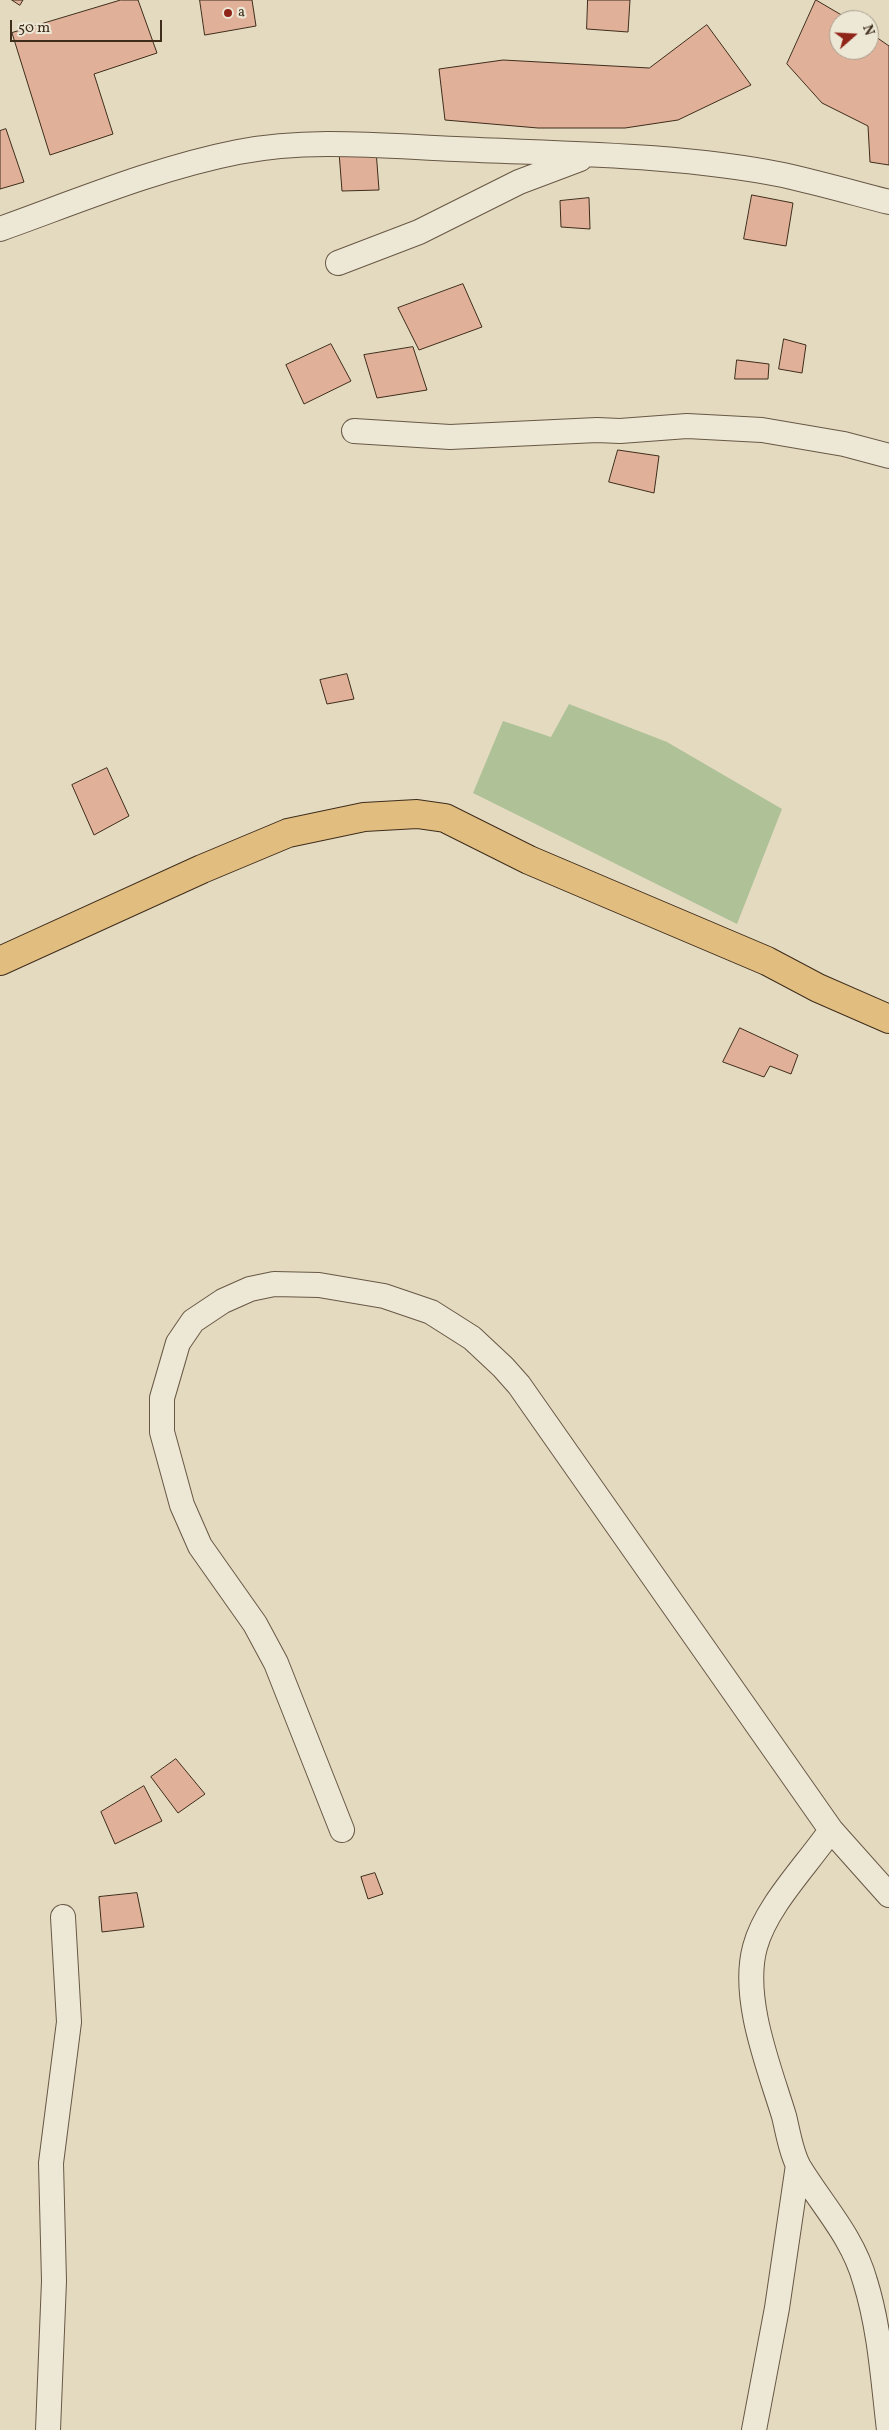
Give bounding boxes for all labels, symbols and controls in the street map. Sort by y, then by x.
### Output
place label: a [238,5,245,21]
marker: a [222,7,234,19]
scale bar [12,10,165,42]
north arrow [829,10,879,60]
text: 50 m [18,18,50,39]
text: N [857,22,878,38]

